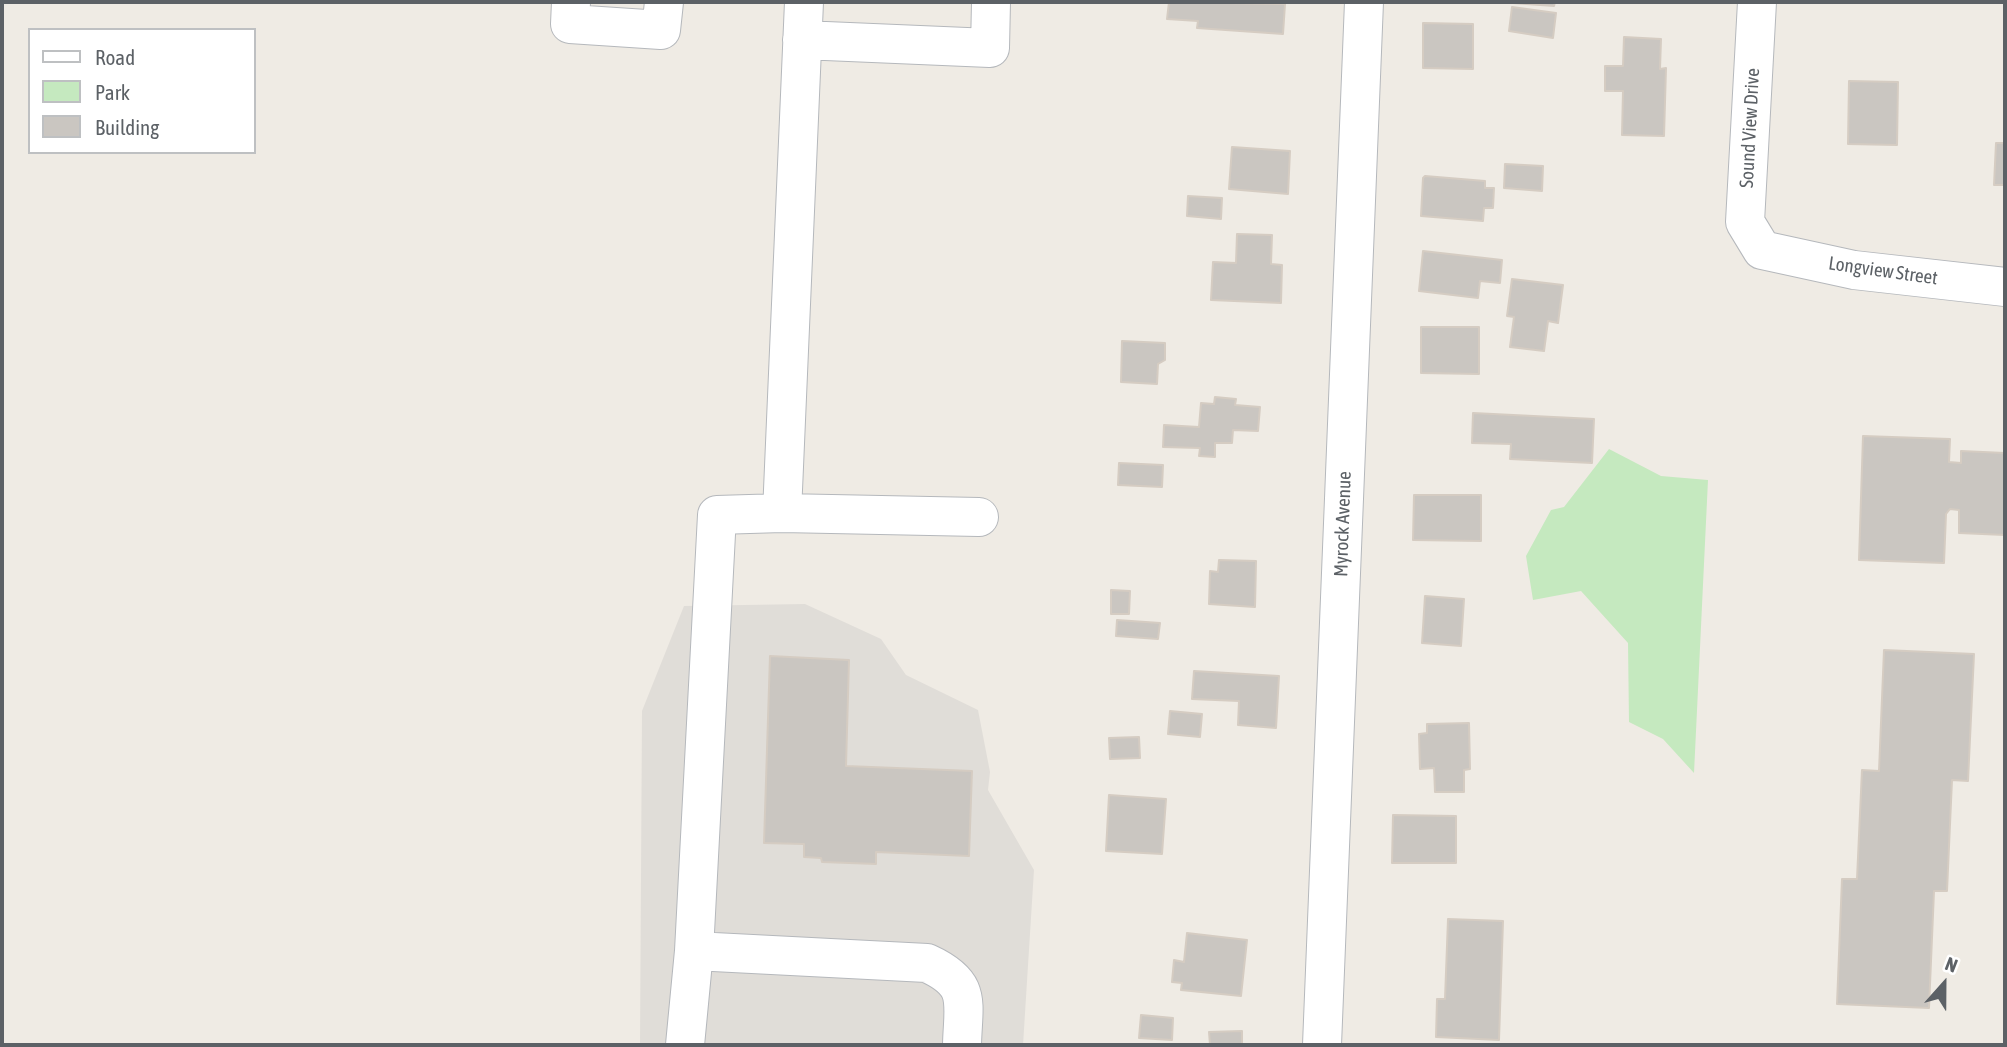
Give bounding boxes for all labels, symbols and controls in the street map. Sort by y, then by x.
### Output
legend [28,28,256,154]
text: Road [95,45,135,69]
street label: Sound View Drive [1735,68,1765,188]
text: Park [95,80,130,104]
text: Building [95,115,159,139]
street label: Longview Street [1827,252,1939,290]
street label: Myrock Avenue [1330,471,1356,577]
north arrow [1909,949,1979,1019]
text: N [1942,952,1961,977]

